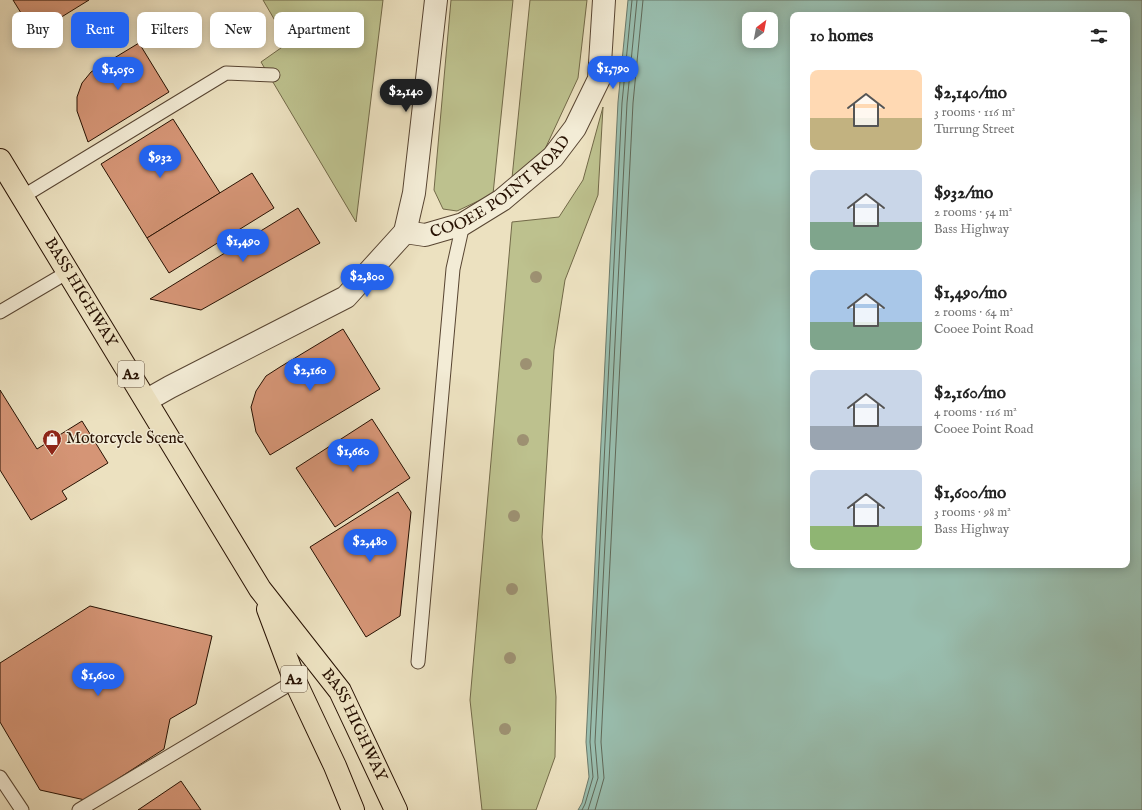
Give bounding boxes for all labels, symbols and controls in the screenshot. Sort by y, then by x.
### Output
chip: Buy [12,12,63,48]
chip: Rent [71,12,129,48]
chip: Filters [137,12,202,48]
chip: New [210,12,266,48]
chip: Apartment [274,12,364,48]
north arrow [742,12,778,48]
map controls [742,12,778,48]
icon: filters [1088,25,1110,47]
text: 10 homes [810,26,873,47]
pin: $1,790 [580,56,646,90]
pin: $1,050 [85,57,151,91]
text: $1,790 [597,60,629,77]
text: $1,050 [102,61,134,78]
pin: $2,140 [373,79,439,113]
text: $2,140 [389,83,423,100]
text: $2,140/mo [934,83,1007,104]
icon: home [842,86,890,134]
text: 3 rooms · 116 m² [934,104,1015,121]
text: Turrung Street [934,121,1014,138]
street label: COOEE POINT ROAD [428,132,576,243]
pin: $932 [136,145,184,179]
text: $932 [148,149,172,166]
text: $932/mo [934,183,993,204]
icon: home [842,186,890,234]
text: 2 rooms · 54 m² [934,204,1012,221]
text: Bass Highway [934,221,1009,238]
pin: $1,490 [210,229,276,263]
text: $1,490 [226,233,260,250]
street label: BASS HIGHWAY [40,234,122,352]
pin: $2,800 [334,264,400,298]
text: $2,800 [350,268,384,285]
text: $1,490/mo [934,283,1007,304]
icon: home [842,286,890,334]
text: 2 rooms · 64 m² [934,304,1013,321]
text: Cooee Point Road [934,321,1033,338]
pin: $2,160 [277,358,343,392]
road number: A2 [118,361,144,387]
text: $2,160 [293,362,327,379]
text: $2,160/mo [934,383,1006,404]
icon: home [842,386,890,434]
text: 4 rooms · 116 m² [934,404,1017,421]
text: Cooee Point Road [934,421,1033,438]
shop icon: Motorcycle Scene [41,428,63,456]
place label: Motorcycle Scene [66,429,184,449]
pin: $1,660 [320,439,386,473]
text: $1,660 [337,443,369,460]
text: $1,600/mo [934,483,1006,504]
icon: home [842,486,890,534]
text: 3 rooms · 98 m² [934,504,1011,521]
text: Bass Highway [934,521,1009,538]
pin: $2,480 [337,529,403,563]
text: $2,480 [353,533,387,550]
pin: $1,600 [65,663,131,697]
street label: BASS HIGHWAY [316,665,392,786]
road number: A2 [281,666,307,692]
text: $1,600 [81,667,115,684]

